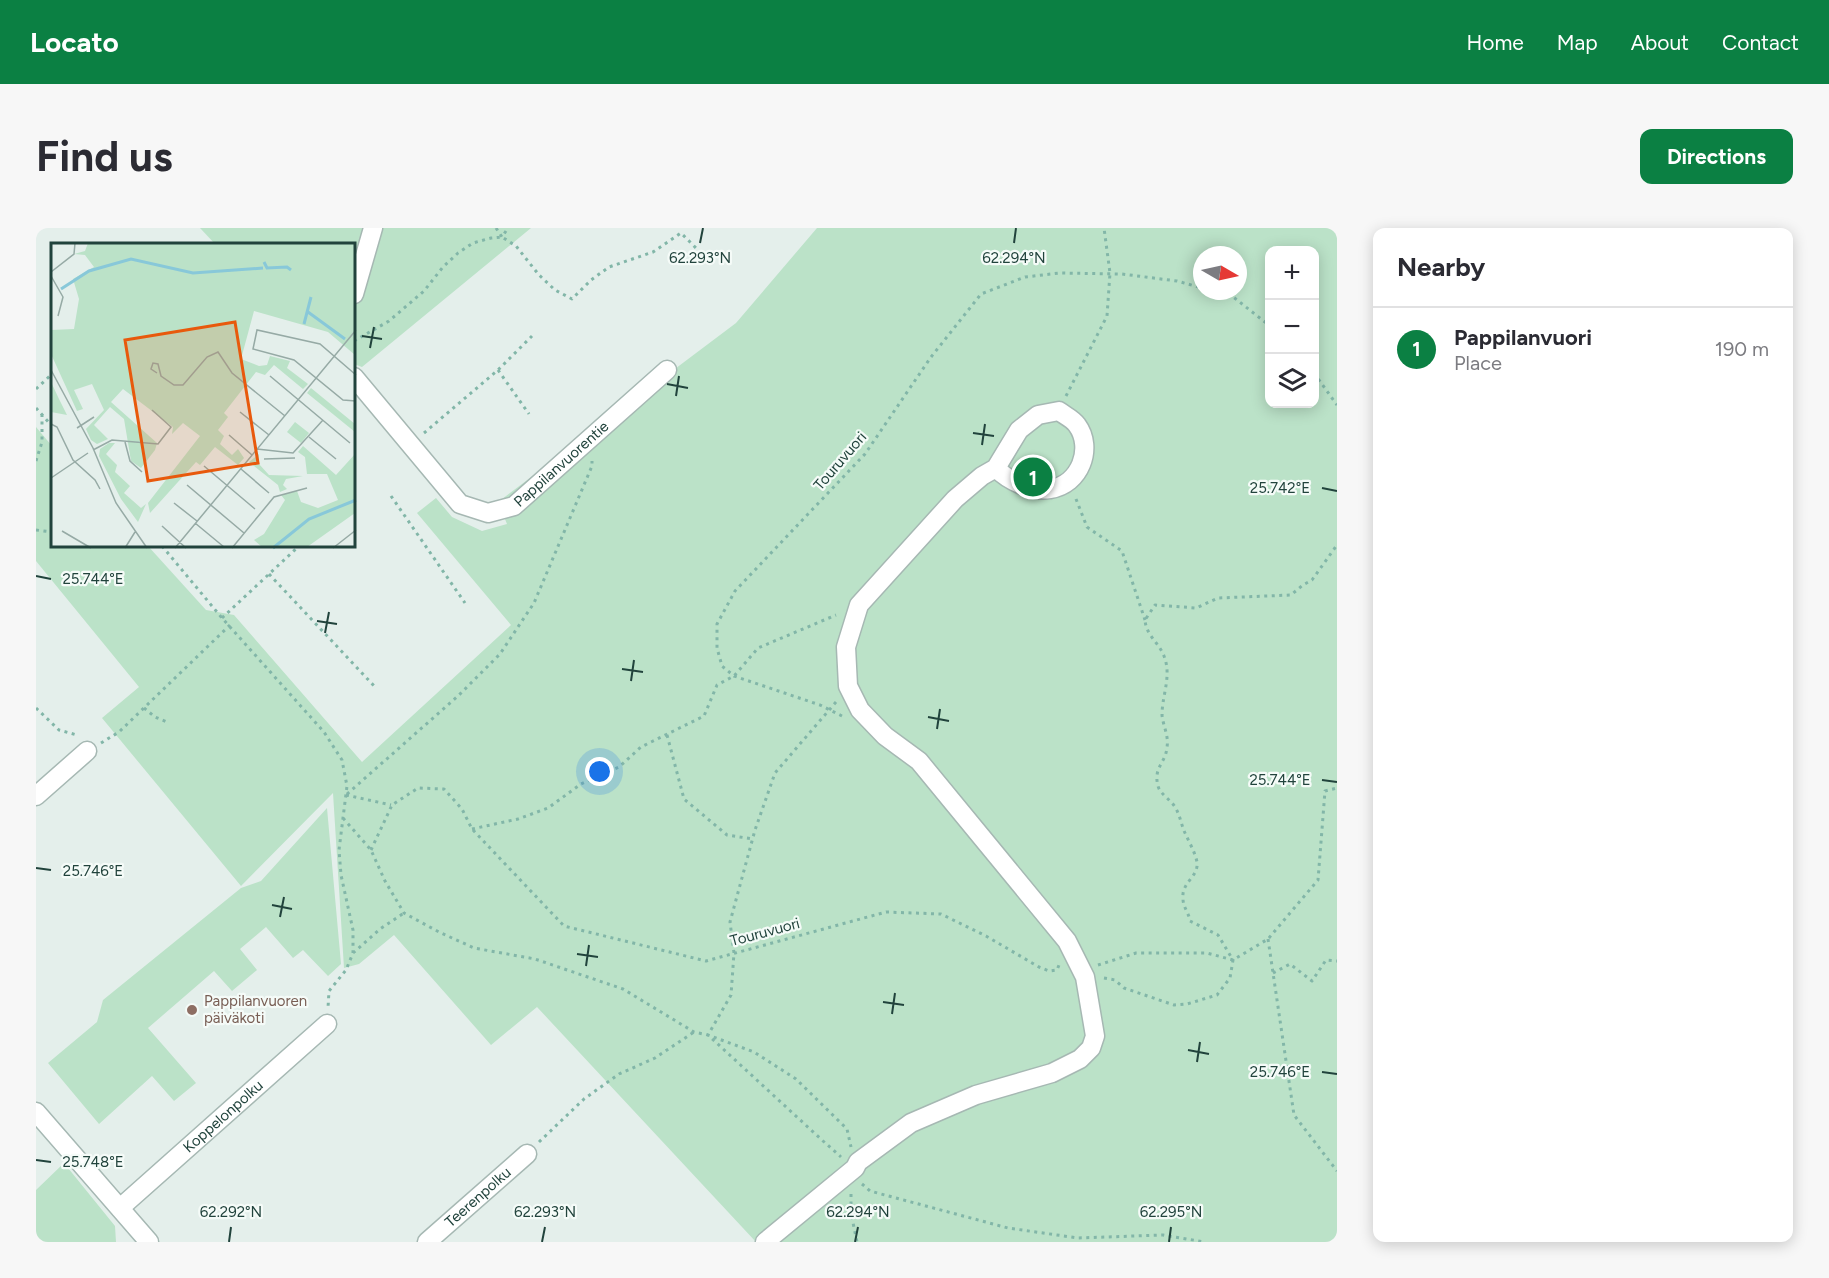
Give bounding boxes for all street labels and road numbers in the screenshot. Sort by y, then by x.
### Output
street label: Pappilanvuorentie [510,417,612,511]
street label: Touruvuori [810,428,870,494]
street label: Touruvuori [728,914,802,950]
street label: Koppelonpolku [180,1076,267,1156]
street label: Teerenpolku [441,1163,515,1231]

